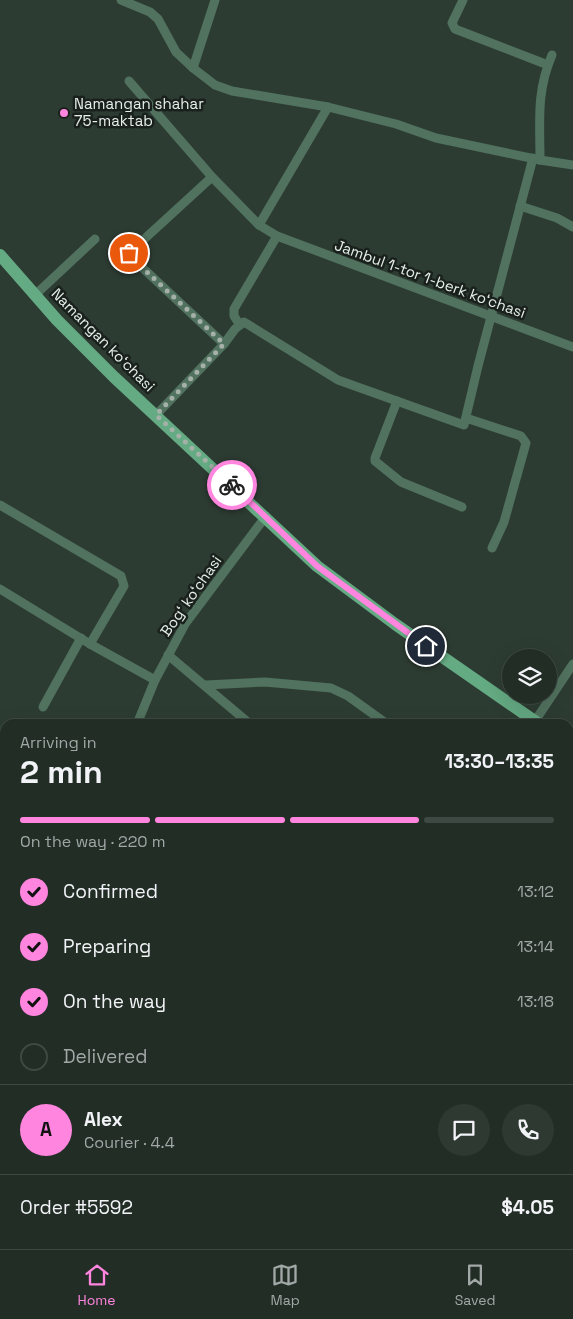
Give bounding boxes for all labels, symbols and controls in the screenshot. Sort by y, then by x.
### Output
place label: Namangan shahar 75-maktab [74,94,204,130]
marker: Namangan shahar 75-maktab [58,107,70,119]
pin [108,232,150,274]
street label: Jambul 1-tor 1-berk koʻchasi [332,235,528,322]
icon: bag [115,239,143,267]
street label: Namangan koʻchasi [48,284,159,395]
courier [207,460,257,510]
icon: bike [218,471,246,499]
street label: Bogʻ koʻchasi [156,552,225,640]
pin [405,625,447,667]
icon: home [412,632,440,660]
map controls [502,649,557,704]
button: layers [502,649,557,704]
text: Arriving in [20,732,97,753]
text: 13:30–13:35 [444,749,554,774]
text: 2 min [20,752,103,792]
text: On the way · 220 m [20,831,166,852]
icon: check [20,878,48,906]
text: Confirmed [63,879,158,904]
text: 13:12 [517,881,554,902]
icon: check [20,933,48,961]
text: Preparing [63,934,151,959]
text: 13:14 [517,936,554,957]
icon: check [20,988,48,1016]
text: On the way [63,989,166,1014]
text: 13:18 [517,991,554,1012]
text: Delivered [63,1044,148,1069]
button: chat [438,1104,490,1156]
button: phone [502,1104,554,1156]
text: Alex [84,1107,123,1132]
text: A [40,1117,52,1142]
text: Courier · 4.4 [84,1132,175,1153]
text: Order #5592 [20,1195,133,1220]
text: $4.05 [501,1195,554,1220]
tab: Home [77,1261,116,1309]
tab: Map [271,1261,300,1309]
tab: Saved [455,1261,496,1309]

